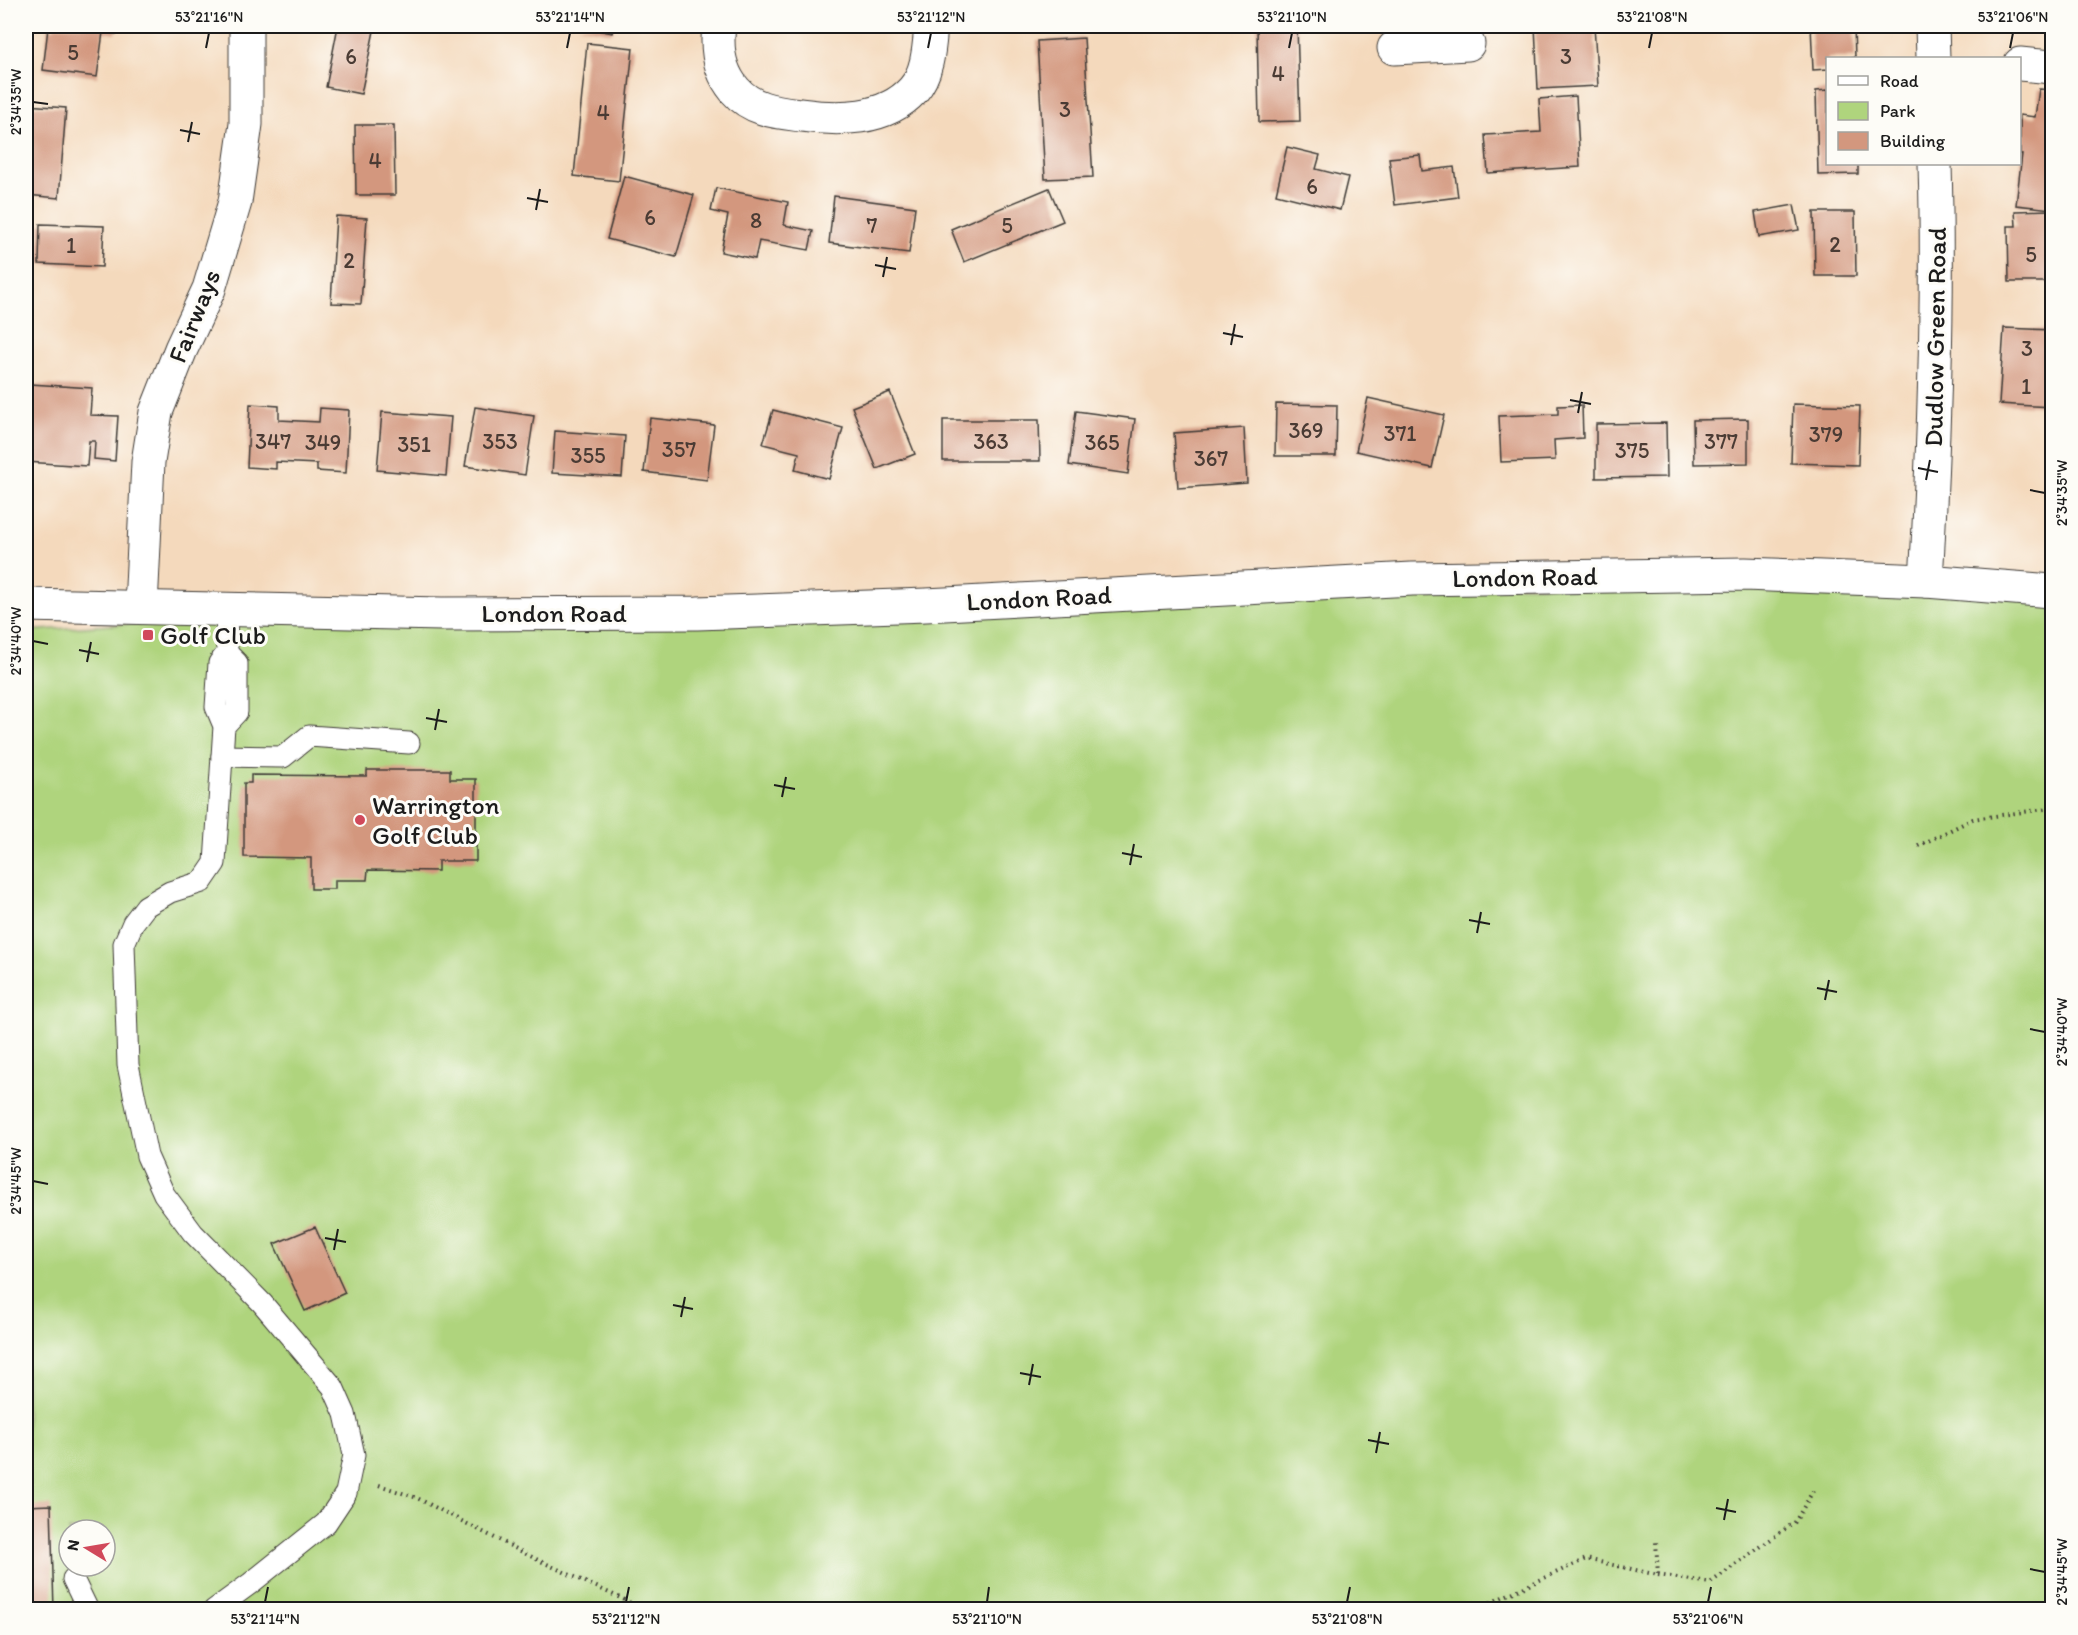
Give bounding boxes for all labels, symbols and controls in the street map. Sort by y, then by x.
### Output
text: 53°21'16"N [175,8,243,26]
text: 53°21'14"N [535,8,605,26]
text: 53°21'12"N [897,8,965,26]
text: 53°21'10"N [1257,8,1327,26]
text: 53°21'08"N [1616,8,1688,26]
text: 53°21'06"N [1978,8,2048,26]
house number: 5 [67,39,79,66]
house number: 6 [345,43,357,70]
house number: 3 [1560,43,1572,70]
legend [1826,57,2021,165]
house number: 4 [1271,60,1285,87]
text: 2°34'35"W [7,69,25,135]
text: Road [1880,70,1919,92]
house number: 3 [1059,96,1071,123]
house number: 4 [596,99,610,126]
text: Park [1880,100,1915,122]
text: Building [1880,130,1946,152]
house number: 4 [368,147,382,174]
house number: 6 [1306,173,1318,200]
house number: 6 [644,204,656,231]
house number: 8 [750,207,762,234]
house number: 7 [867,212,878,239]
house number: 5 [1001,212,1013,239]
street label: Dudlow Green Road [1917,227,1953,447]
house number: 2 [1829,231,1841,258]
house number: 1 [66,232,76,259]
house number: 5 [2025,241,2037,268]
house number: 2 [343,247,355,274]
street label: Fairways [161,265,227,367]
house number: 3 [2021,335,2033,362]
house number: 1 [2021,373,2031,400]
house number: 369 [1288,417,1324,444]
house number: 371 [1383,420,1417,447]
house number: 379 [1809,421,1843,448]
house number: 347 [255,428,291,455]
house number: 353 [482,428,518,455]
house number: 363 [973,428,1009,455]
house number: 377 [1704,428,1738,455]
house number: 349 [305,429,341,456]
house number: 365 [1084,429,1120,456]
house number: 351 [397,431,431,458]
house number: 357 [662,436,696,463]
house number: 375 [1615,437,1649,464]
house number: 355 [570,442,606,469]
house number: 367 [1194,445,1228,472]
text: 2°34'35"W [2053,460,2071,526]
street label: London Road [1452,560,1599,594]
street label: London Road [965,578,1113,618]
street label: London Road [481,597,627,629]
text: 2°34'40"W [7,606,25,675]
place label: Golf Club [160,619,266,651]
marker: Golf Club [141,628,155,642]
place label: Warrington Golf Club [372,789,500,851]
marker: Warrington Golf Club [353,813,367,827]
text: 2°34'40"W [2053,997,2071,1066]
text: 2°34'45"W [7,1147,25,1215]
north arrow [57,1518,117,1578]
text: N [62,1538,83,1552]
text: 2°34'45"W [2053,1538,2071,1606]
text: 53°21'14"N [230,1610,300,1628]
text: 53°21'12"N [592,1610,660,1628]
text: 53°21'10"N [952,1610,1022,1628]
text: 53°21'08"N [1311,1610,1383,1628]
text: 53°21'06"N [1673,1610,1743,1628]

